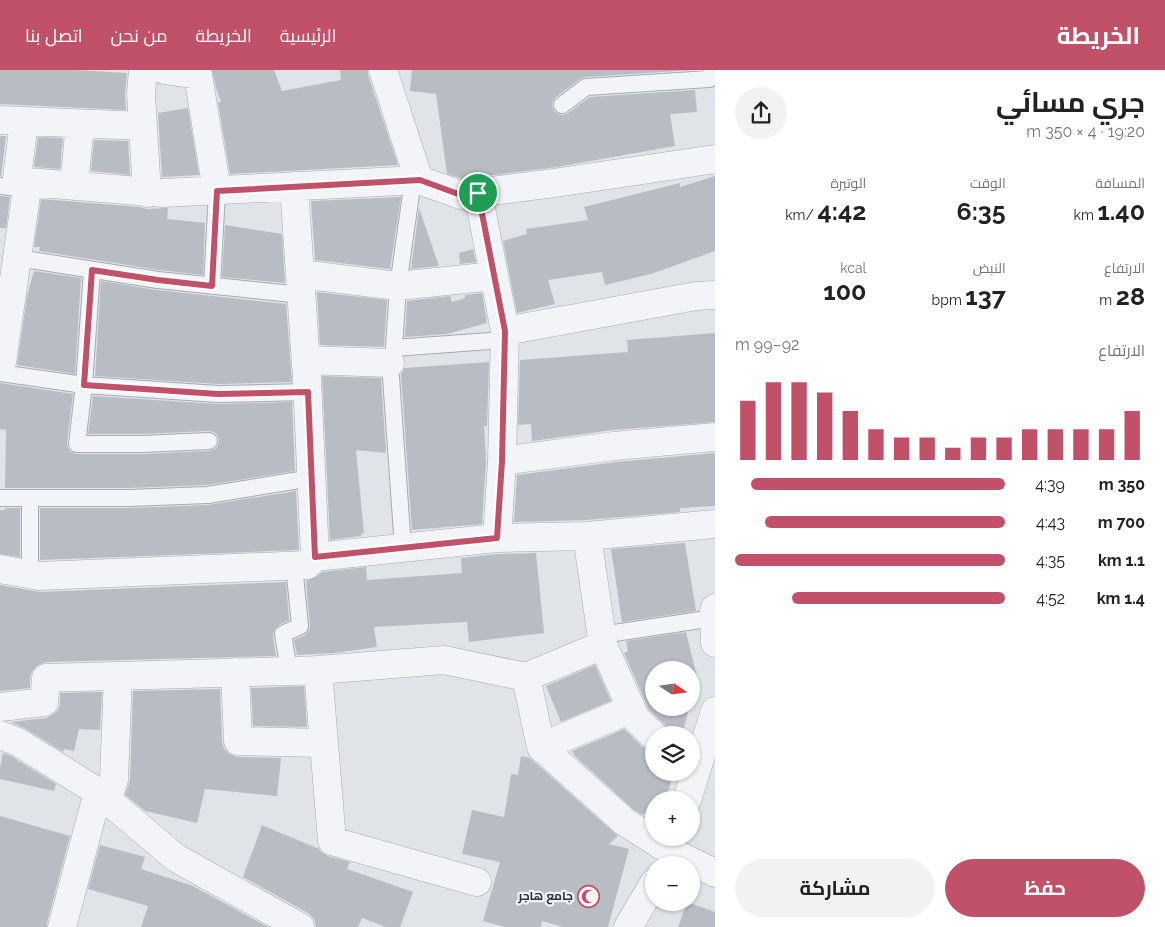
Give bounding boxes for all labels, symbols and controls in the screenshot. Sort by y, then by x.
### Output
text: الخريطة [1057,21,1140,50]
text: اتصل بنا [25,25,83,46]
text: من نحن [111,25,168,46]
text: الخريطة [196,25,252,46]
text: الرئيسية [280,25,336,46]
text: جري مسائي [996,86,1145,119]
button: share [735,87,787,139]
text: 19:20 · 4 × 350 m [1026,122,1145,141]
pin [457,172,499,214]
text: الوتيرة [830,175,866,191]
text: الوقت [970,175,1006,191]
text: المسافة [1095,175,1145,191]
icon: arrive [464,179,492,207]
text: 4:42 [818,196,866,226]
text: 6:35 [957,196,1006,226]
text: 1.40 [1097,196,1145,226]
text: /km [785,207,818,223]
text: km [1074,207,1097,223]
text: kcal [840,260,866,276]
text: النبض [973,260,1006,276]
text: الارتفاع [1104,260,1145,276]
text: 100 [823,276,866,306]
text: 137 [965,281,1006,311]
text: 28 [1116,281,1145,311]
text: bpm [932,292,965,308]
text: m [1099,292,1116,308]
text: 92–99 m [735,335,799,354]
text: الارتفاع [1098,341,1145,360]
text: 4:39 [1035,475,1065,494]
text: 350 m [1099,475,1145,494]
text: 4:43 [1036,513,1065,532]
text: 700 m [1098,513,1145,532]
text: 4:35 [1036,551,1065,570]
text: 1.1 km [1098,551,1145,570]
text: 4:52 [1036,589,1065,608]
text: 1.4 km [1097,589,1145,608]
north arrow [645,661,700,716]
map controls [645,661,700,911]
button: layers [645,726,700,781]
button: + [645,791,700,846]
button: − [645,856,700,911]
button: مشاركة [735,859,935,917]
button: حفظ [945,859,1145,917]
mosque icon: جامع هاجر [577,884,601,908]
place label: جامع هاجر [517,889,573,905]

